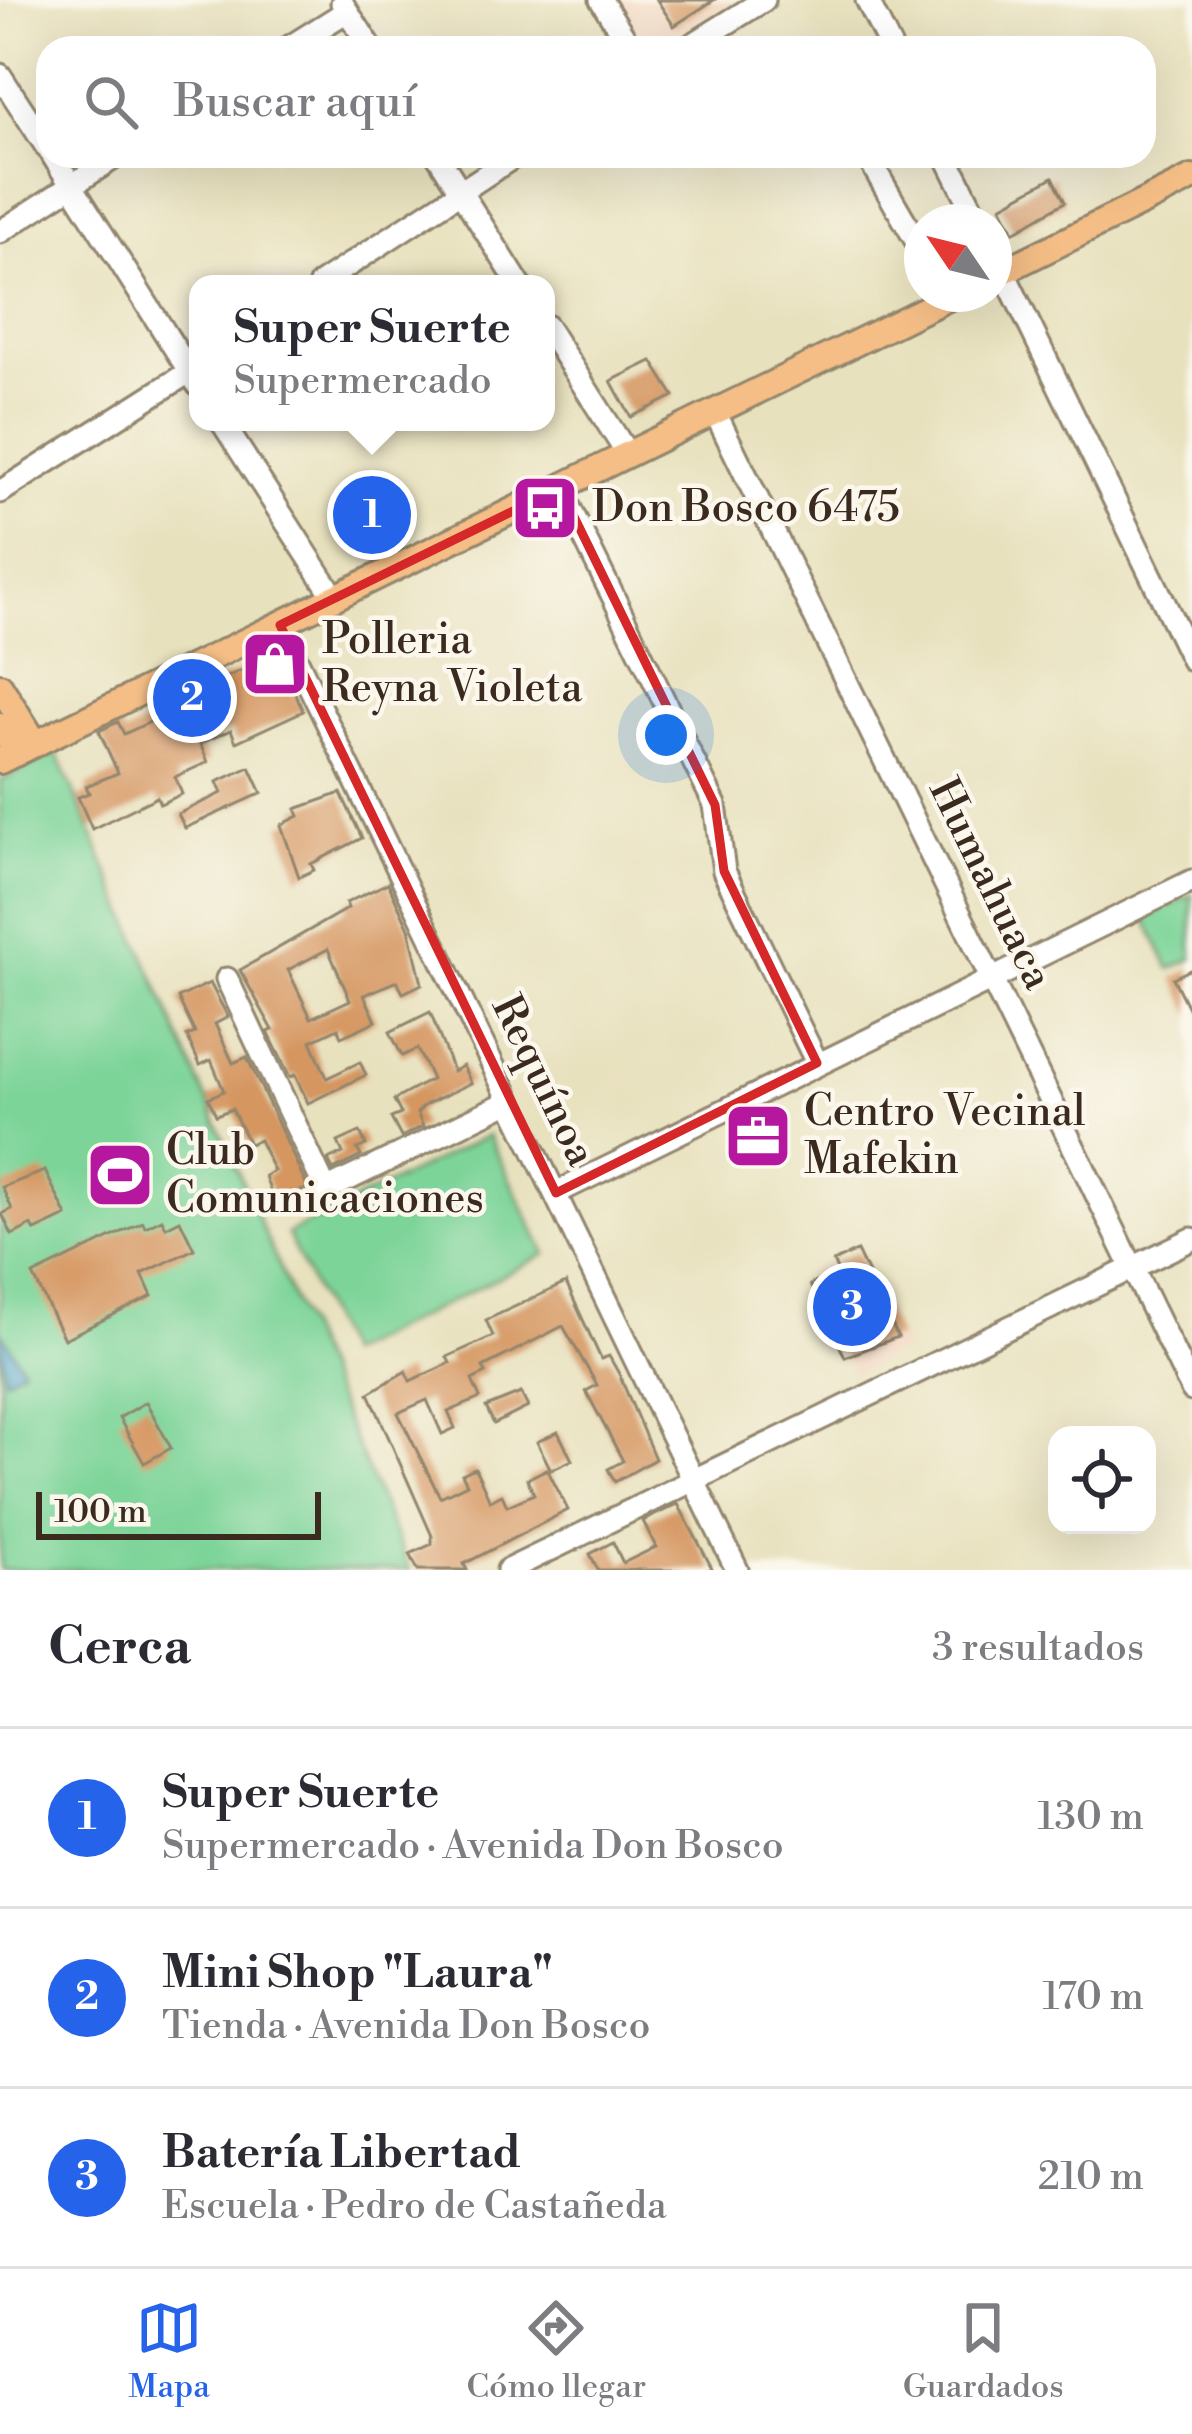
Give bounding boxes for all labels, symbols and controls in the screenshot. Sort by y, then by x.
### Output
search box [36,36,1156,168]
icon: search [78,69,144,135]
text: Buscar aquí [174,74,416,131]
north arrow [904,204,1012,312]
popup [189,275,555,431]
text: Super Suerte [233,300,511,357]
text: Supermercado [233,357,492,406]
pin: 1 [333,470,411,560]
bus stop icon: Don Bosco 6475 [510,473,580,543]
place label: Don Bosco 6475 [592,482,900,535]
place label: Polleria Reyna Violeta [322,614,583,716]
shop icon: Polleria Reyna Violeta [240,629,310,699]
pin: 2 [153,653,231,743]
your location [636,705,696,765]
street label: Humahuaca [916,770,1064,999]
street label: Requínoa [479,987,607,1176]
place label: Centro Vecinal Mafekin [804,1086,1085,1187]
office icon: Centro Vecinal Mafekin [723,1101,793,1171]
place label: Club Comunicaciones [166,1125,484,1226]
sports icon: Club Comunicaciones [85,1140,155,1210]
pin: 3 [813,1262,891,1352]
map controls [1048,1426,1156,1534]
button: locate [1048,1426,1156,1534]
scale bar [36,1486,321,1539]
text: 100 m [54,1492,147,1533]
text: Cerca [48,1616,191,1680]
text: 3 resultados [932,1624,1144,1673]
text: Super Suerte [162,1765,439,1822]
text: 1 [78,1793,96,1842]
text: 130 m [1038,1793,1144,1842]
text: Supermercado · Avenida Don Bosco [162,1822,784,1871]
text: Mini Shop "Laura" [162,1945,553,2002]
text: 2 [75,1973,99,2022]
text: 170 m [1042,1973,1144,2022]
text: Tienda · Avenida Don Bosco [162,2002,650,2051]
text: Batería Libertad [162,2125,521,2182]
text: 3 [75,2153,99,2202]
text: 210 m [1038,2153,1144,2202]
text: Escuela · Pedro de Castañeda [162,2182,667,2231]
tab: Mapa [128,2295,210,2408]
tab: Cómo llegar [466,2295,646,2408]
tab: Guardados [903,2295,1064,2408]

